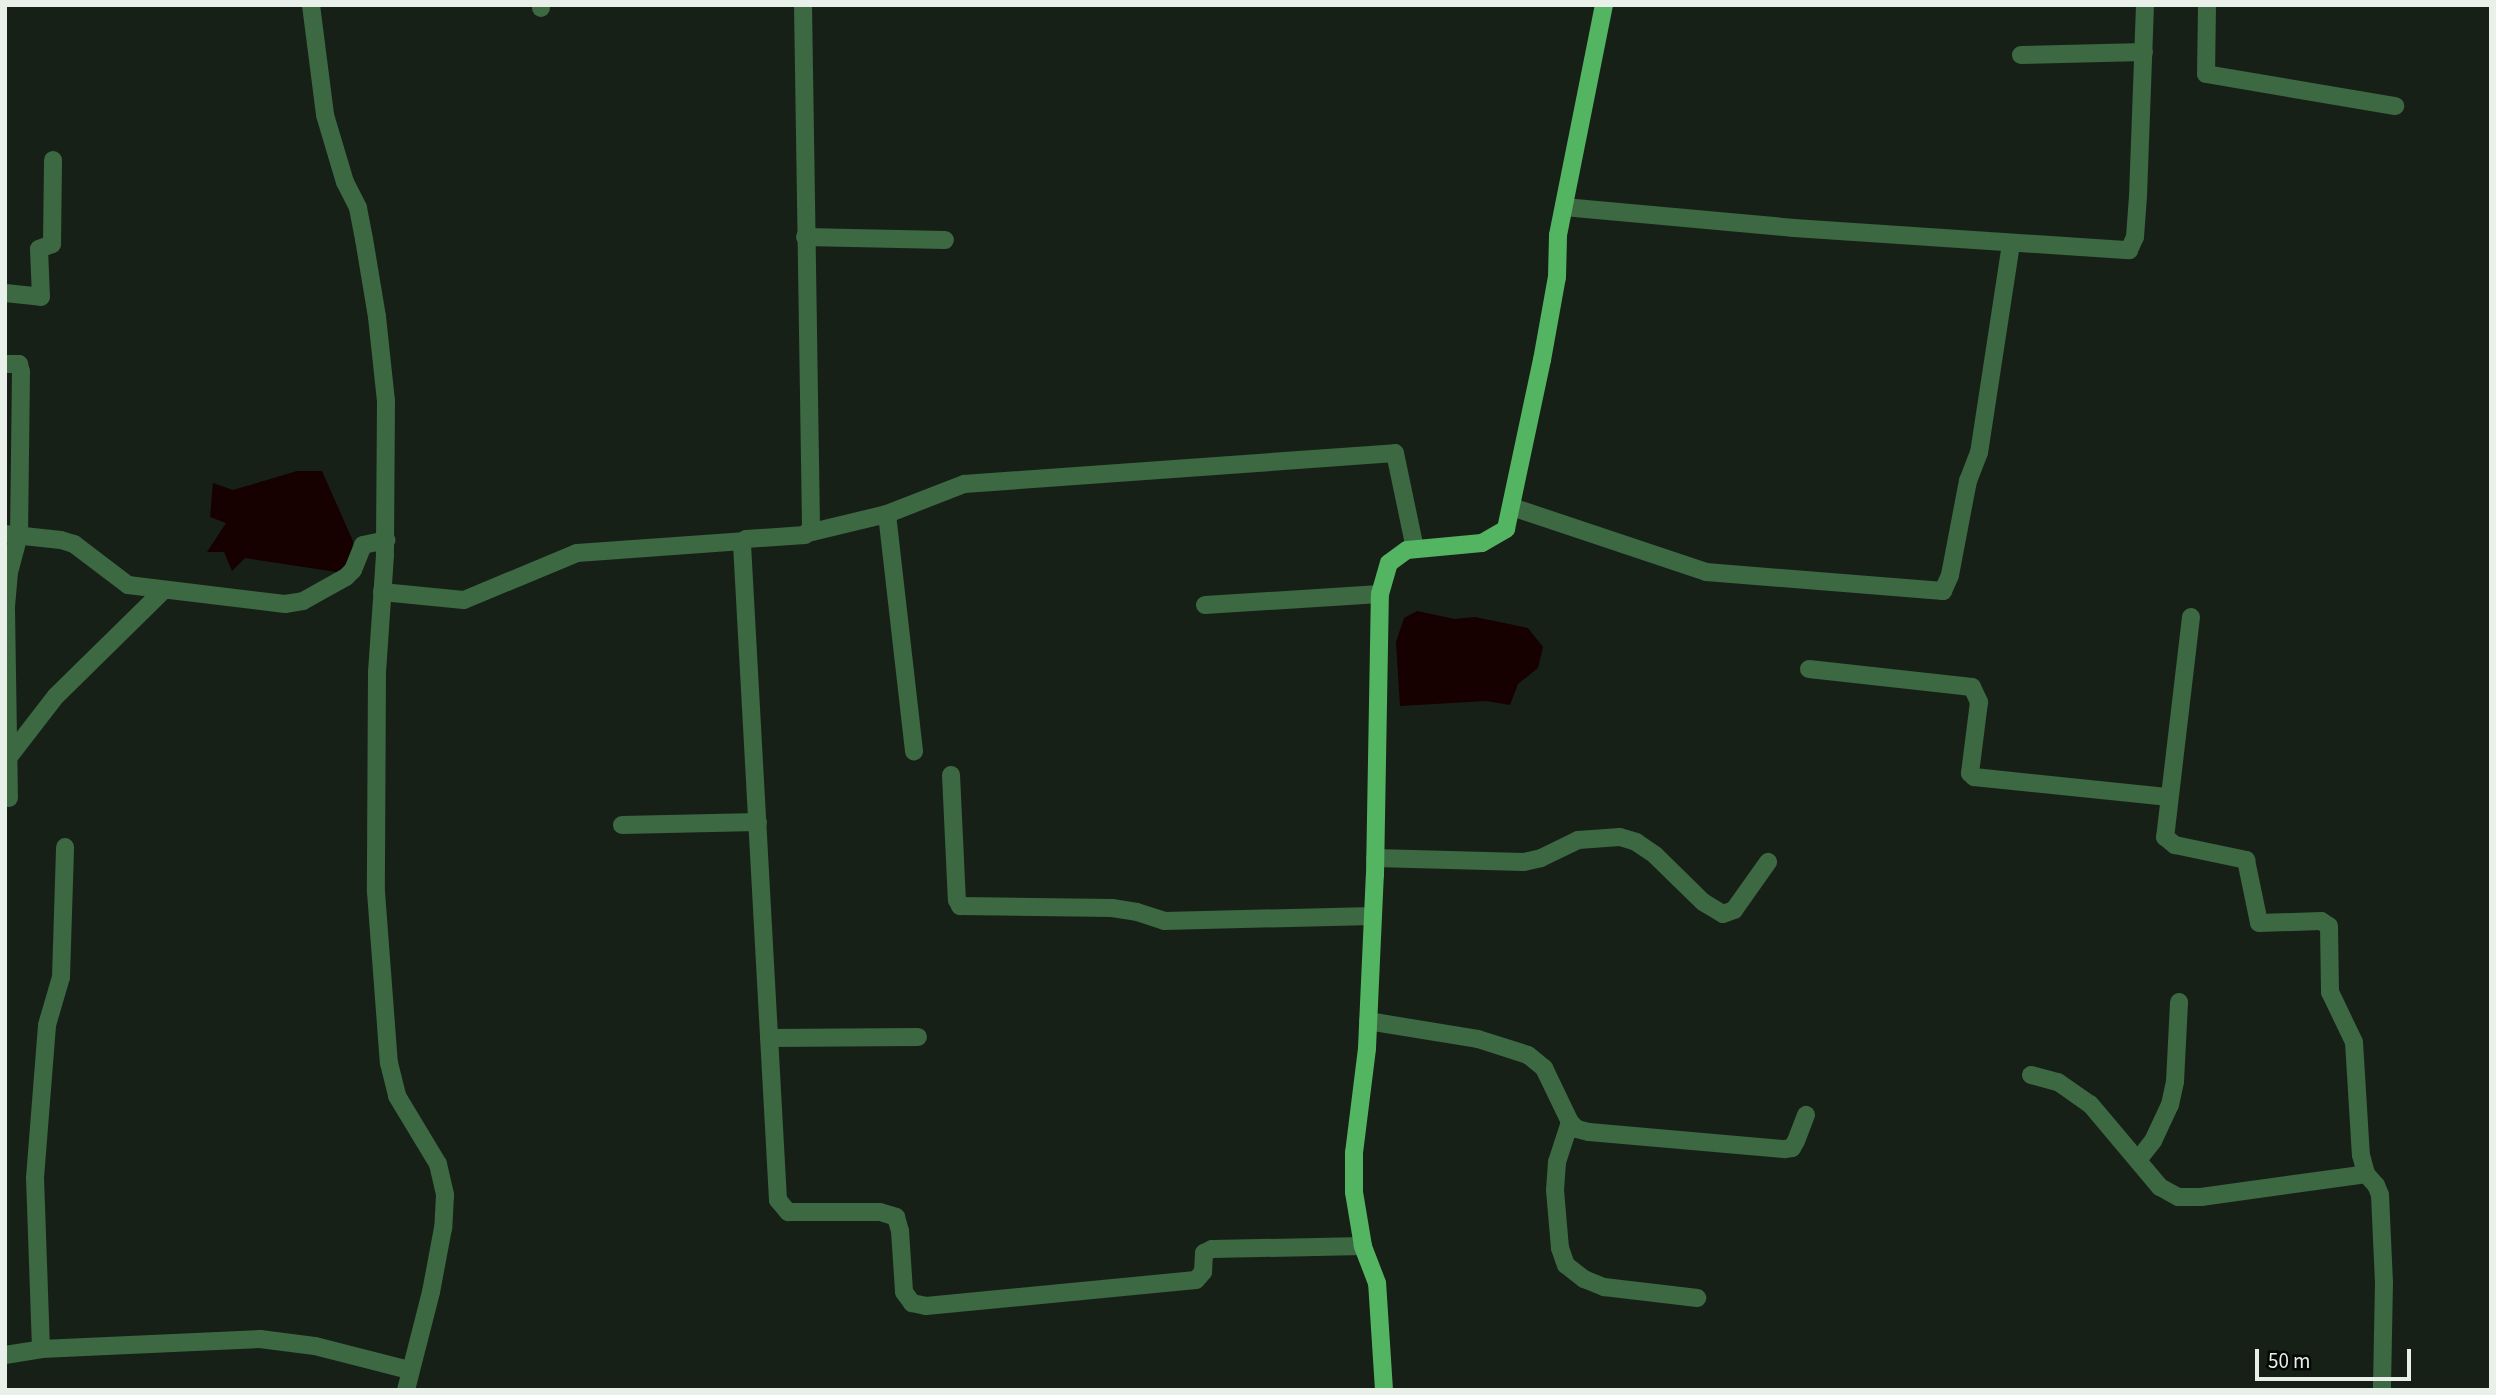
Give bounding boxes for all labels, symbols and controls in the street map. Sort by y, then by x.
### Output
scale bar [2258,1336,2414,1380]
text: 50 m [2268,1346,2310,1376]

